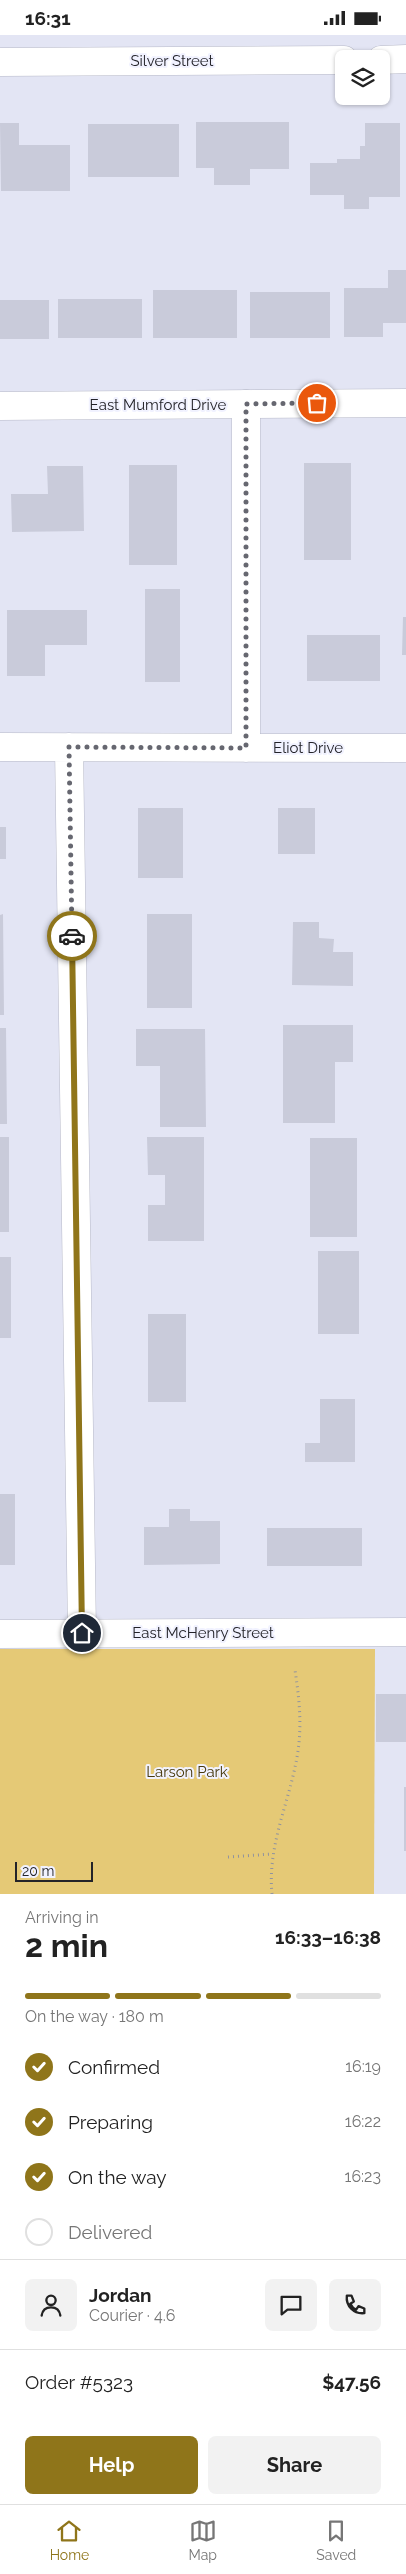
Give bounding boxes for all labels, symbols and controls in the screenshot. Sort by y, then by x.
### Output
text: 16:31 [25,7,71,29]
map controls [335,50,390,105]
button: layers [335,50,390,105]
street label: Silver Street [130,52,214,70]
pin [296,382,338,424]
icon: bag [303,389,331,417]
street label: East Mumford Drive [90,396,227,414]
street label: Eliot Drive [273,739,343,757]
courier [47,911,97,961]
icon: car [58,922,86,950]
pin [61,1612,103,1654]
icon: home [68,1619,96,1647]
street label: East McHenry Street [132,1624,274,1642]
park label: Larson Park [146,1763,228,1781]
scale bar [15,1859,92,1882]
text: 20 m [22,1863,54,1879]
text: Arriving in [25,1908,99,1927]
text: 16:33–16:38 [275,1926,381,1948]
text: 2 min [25,1927,108,1964]
text: On the way · 180 m [25,2007,164,2026]
icon: check [25,2053,53,2081]
text: Confirmed [68,2056,160,2078]
text: 16:19 [345,2057,381,2076]
icon: check [25,2108,53,2136]
text: Preparing [68,2111,153,2133]
text: 16:22 [345,2112,381,2131]
icon: check [25,2163,53,2191]
text: On the way [68,2166,167,2188]
text: 16:23 [345,2167,381,2186]
text: Delivered [68,2221,152,2243]
button: person [25,2279,77,2331]
button: chat [265,2279,317,2331]
button: phone [329,2279,381,2331]
text: Jordan [89,2284,152,2306]
text: Courier · 4.6 [89,2306,175,2325]
text: Order #5323 [25,2371,133,2393]
text: $47.56 [322,2371,381,2393]
button: Help [25,2436,198,2494]
button: Share [208,2436,381,2494]
tab: Home [50,2517,89,2563]
tab: Map [189,2517,217,2563]
tab: Saved [316,2517,356,2563]

